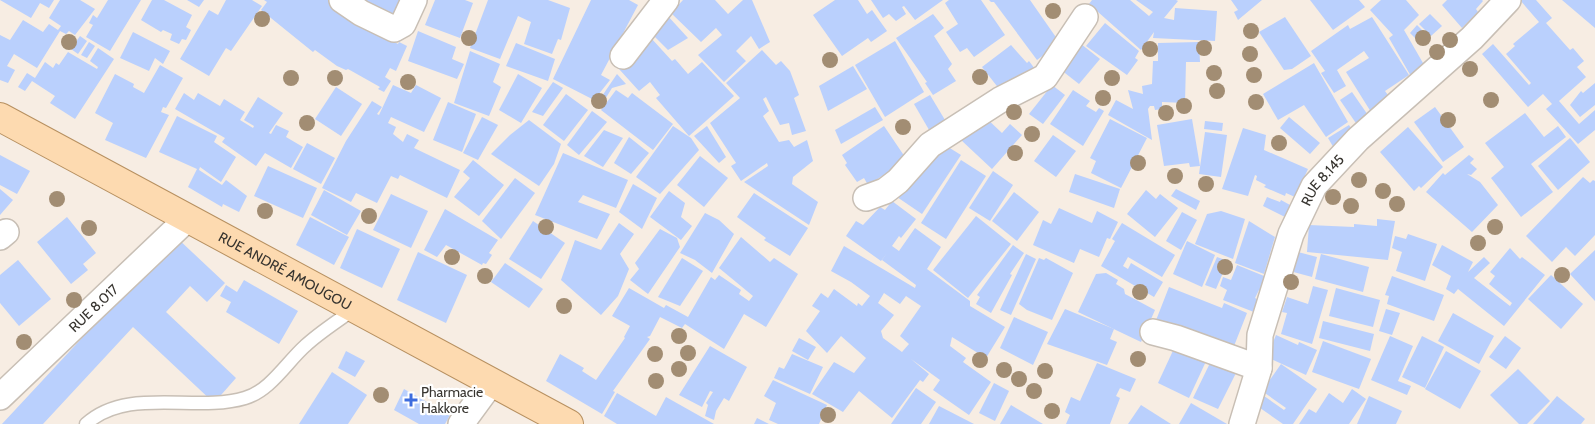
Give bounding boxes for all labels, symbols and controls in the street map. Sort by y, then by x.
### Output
street label: RUE 8.145 [1297,151,1348,209]
street label: RUE ANDRÉ AMOUGOU [215,228,355,314]
street label: RUE 8.017 [65,280,122,336]
place label: Pharmacie Hakkore [421,383,483,417]
marker: Pharmacie Hakkore [405,394,417,406]

